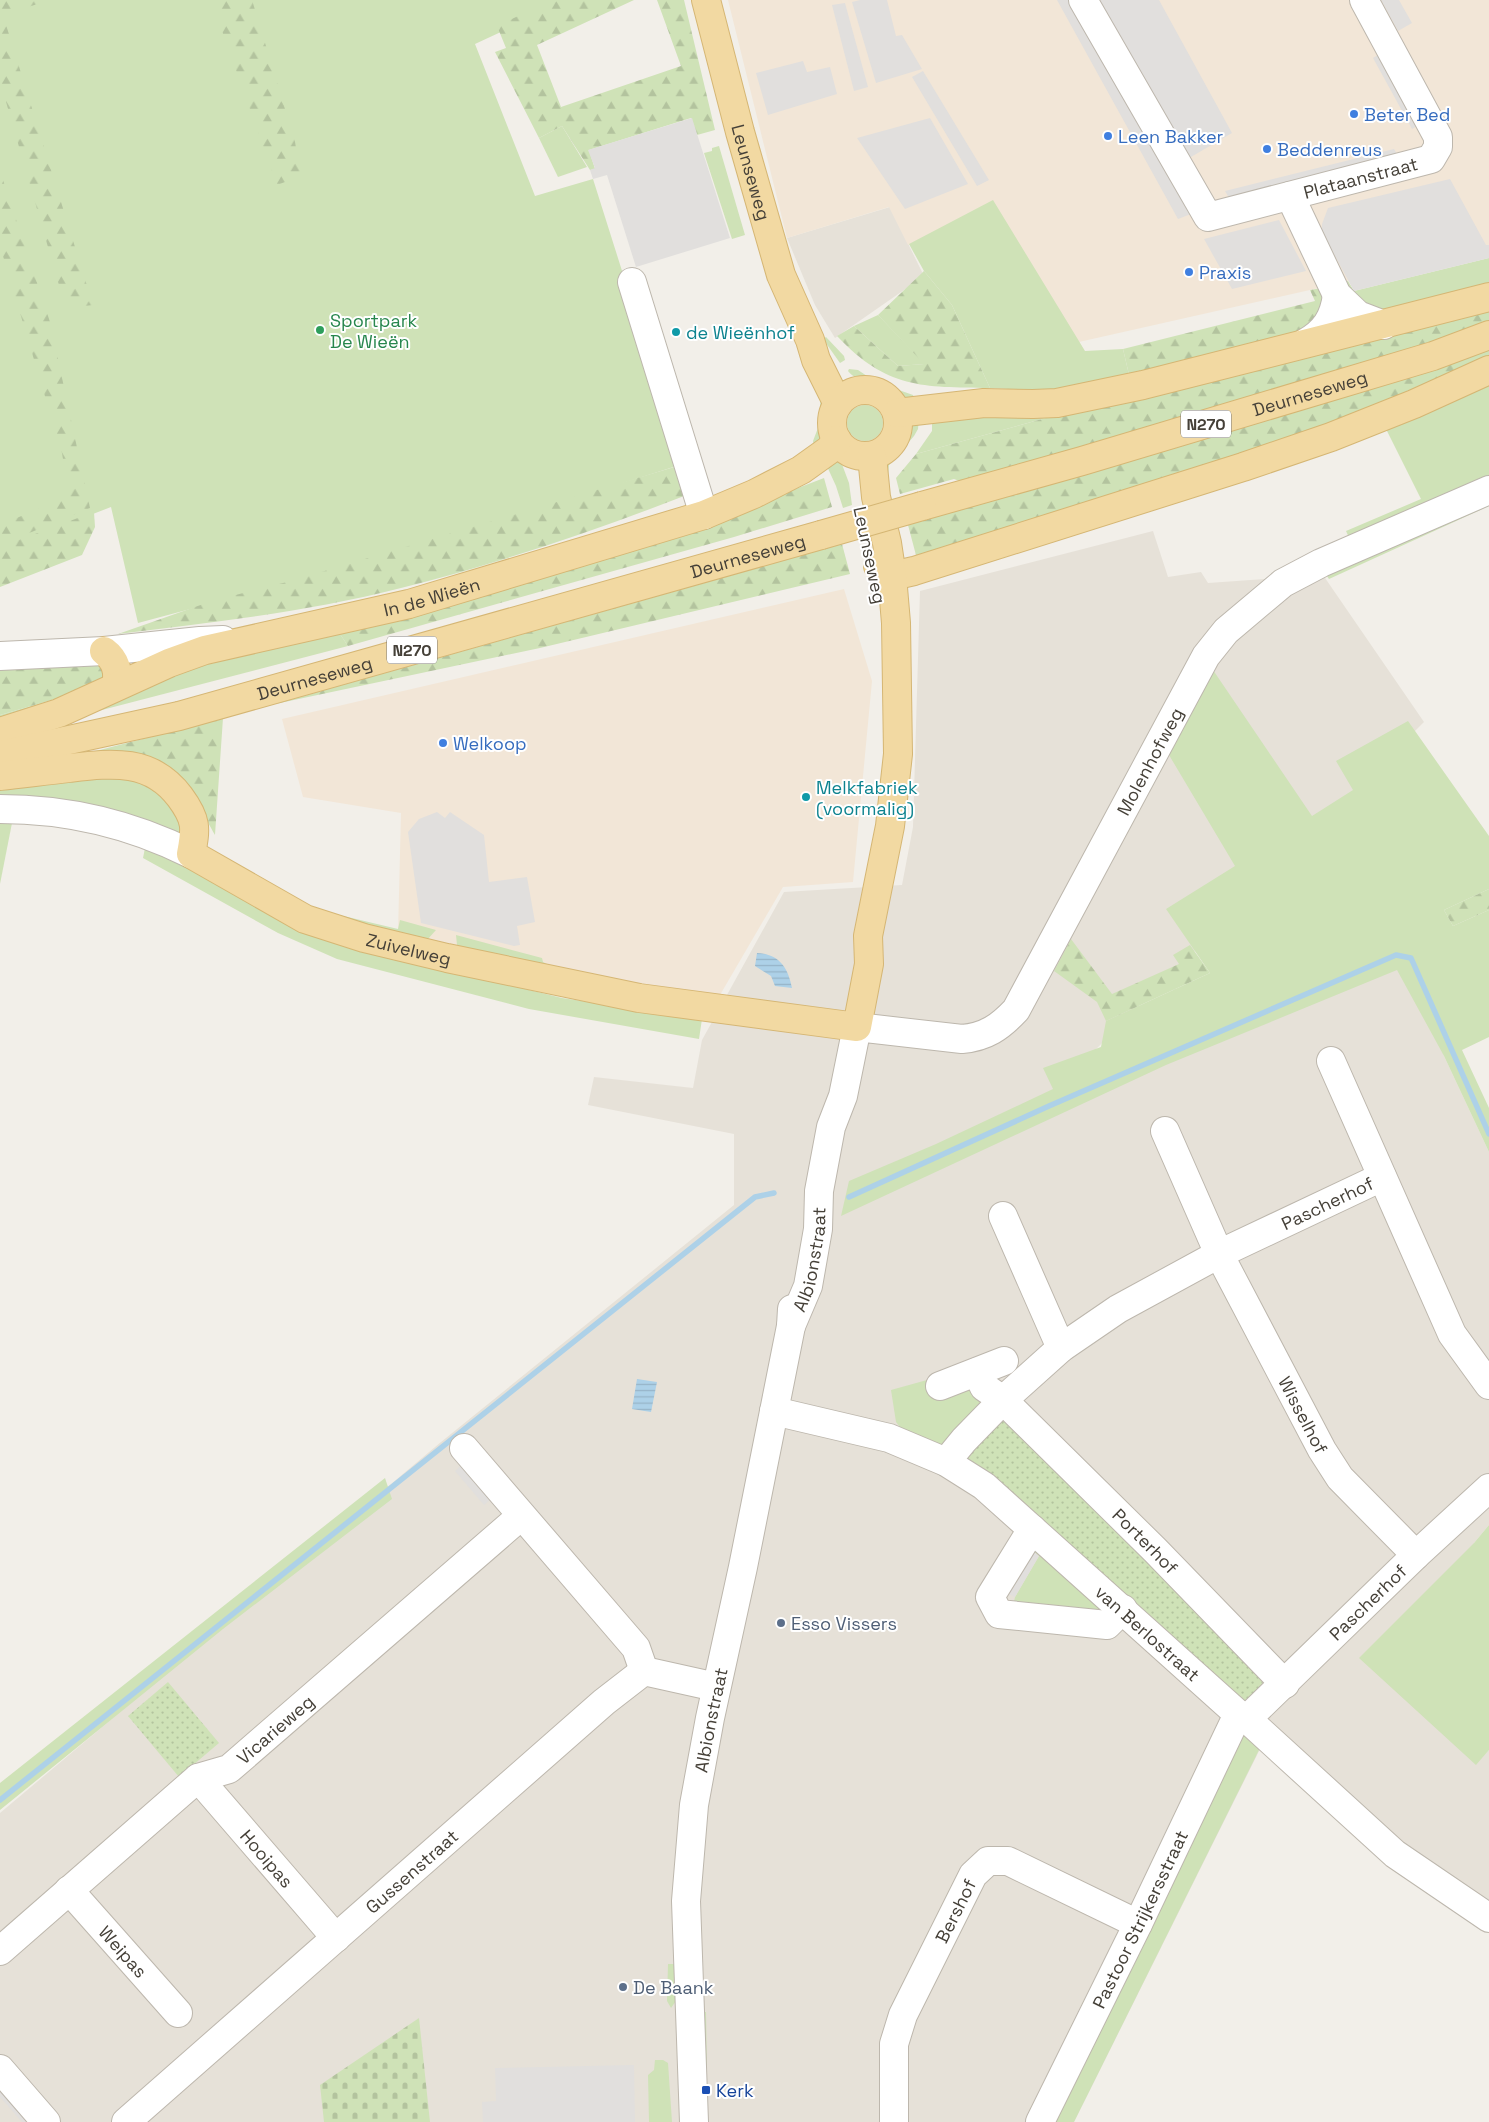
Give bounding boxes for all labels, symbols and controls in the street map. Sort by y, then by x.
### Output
place label: Beter Bed [1364,103,1450,126]
marker: Beter Bed [1348,108,1360,120]
street label: Leunseweg [727,122,776,223]
place label: Leen Bakker [1118,125,1224,148]
marker: Leen Bakker [1102,130,1114,142]
place label: Beddenreus [1277,138,1382,161]
marker: Beddenreus [1261,143,1273,155]
street label: Plataanstraat [1301,151,1420,203]
place label: Praxis [1199,261,1251,284]
marker: Praxis [1183,266,1195,278]
place label: Sportpark De Wieën [330,309,418,353]
place label: de Wieënhof [686,321,795,344]
marker: Sportpark De Wieën [314,324,326,336]
marker: de Wieënhof [670,326,682,338]
street label: Deurneseweg [1250,365,1370,421]
road number: N270 [1181,410,1231,438]
street label: Leunseweg [848,504,892,606]
street label: Deurneseweg [687,529,808,583]
street label: In de Wieën [381,572,483,621]
road number: N270 [387,636,437,664]
street label: Deurneseweg [254,651,375,705]
street label: Molenhofweg [1111,703,1188,819]
place label: Welkoop [453,732,527,755]
marker: Welkoop [437,737,449,749]
place label: Melkfabriek (voormalig) [816,776,918,820]
marker: Melkfabriek (voormalig) [800,791,812,803]
street label: Zuivelweg [364,927,453,970]
street label: Pascherhof [1277,1171,1377,1234]
street label: Albionstraat [787,1207,830,1315]
street label: Wisselhof [1274,1372,1333,1457]
street label: Porterhof [1108,1503,1183,1579]
street label: Pascherhof [1324,1559,1411,1645]
street label: van Berlostraat [1091,1580,1205,1686]
place label: Esso Vissers [791,1612,897,1635]
marker: Esso Vissers [775,1617,787,1629]
street label: Albionstraat [689,1665,732,1774]
street label: Vicarieweg [232,1689,318,1769]
street label: Hooipas [236,1824,299,1892]
street label: Gussenstraat [360,1824,463,1918]
street label: Pastoor Strijkersstraat [1087,1826,1193,2012]
street label: Bershof [930,1875,981,1946]
street label: Weipas [94,1921,153,1982]
place label: De Baank [633,1976,714,1999]
marker: De Baank [617,1981,629,1993]
place label: Kerk [716,2079,754,2102]
marker: Kerk [700,2084,712,2096]

